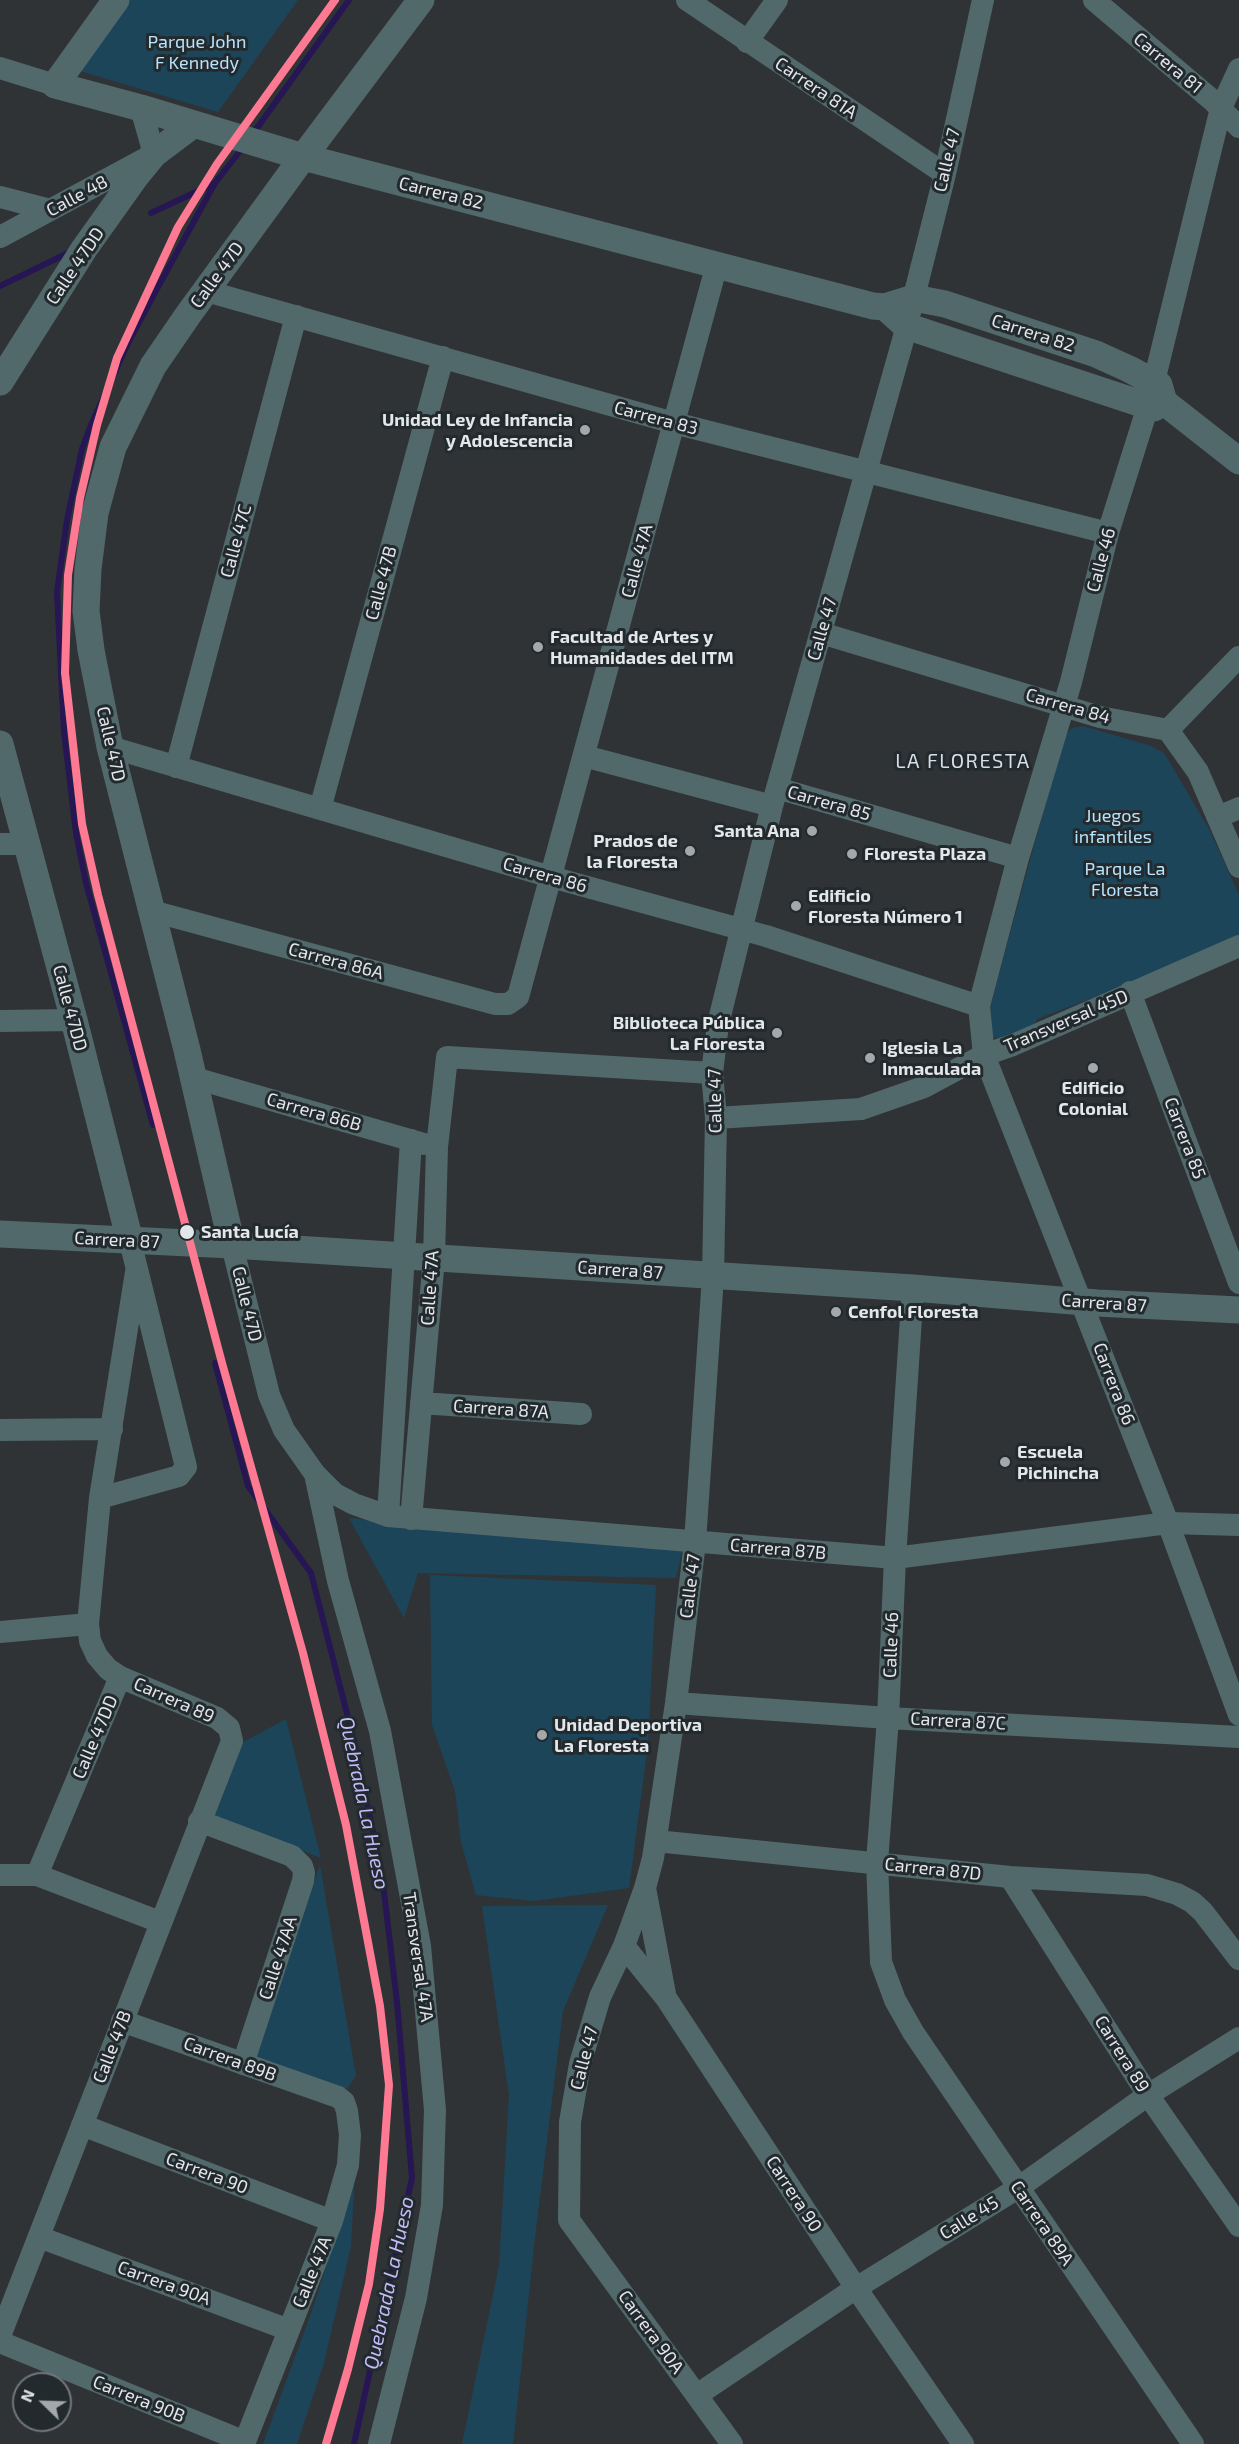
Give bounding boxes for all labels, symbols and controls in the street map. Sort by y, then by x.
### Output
street label: Carrera 81 [1129,28,1207,98]
park label: Parque John F Kennedy [148,31,246,74]
street label: Carrera 81A [771,53,861,123]
street label: Calle 47 [929,126,965,194]
street label: Calle 48 [43,171,111,221]
street label: Carrera 82 [397,172,485,214]
street label: Calle 47DD [41,223,109,309]
street label: Calle 47D [186,238,248,312]
street label: Carrera 82 [989,309,1077,357]
street label: Carrera 83 [612,396,700,440]
place label: Unidad Ley de Infancia y Adolescencia [382,409,573,452]
marker: Unidad Ley de Infancia y Adolescencia [578,423,592,437]
street label: Calle 47C [216,502,256,580]
street label: Calle 47A [617,522,657,600]
street label: Calle 46 [1082,525,1120,595]
street label: Calle 47B [361,544,401,622]
street label: Calle 47 [803,595,841,663]
place label: Facultad de Artes y Humanidades del ITM [550,626,734,668]
marker: Facultad de Artes y Humanidades del ITM [531,640,545,654]
street label: Carrera 84 [1023,684,1113,728]
street label: Calle 47D [92,704,130,784]
district label: LA FLORESTA [895,749,1031,773]
street label: Carrera 85 [785,781,873,825]
park label: Juegos infantiles [1074,805,1152,848]
place label: Santa Ana [714,820,800,842]
marker: Santa Ana [805,824,819,838]
place label: Prados de la Floresta [587,830,678,872]
place label: Floresta Plaza [864,843,986,865]
marker: Prados de la Floresta [683,844,697,858]
marker: Floresta Plaza [845,847,859,861]
street label: Carrera 86 [501,853,589,897]
park label: Parque La Floresta [1085,858,1165,900]
place label: Edificio Floresta Número 1 [808,885,963,928]
marker: Edificio Floresta Número 1 [789,899,803,913]
street label: Carrera 86A [286,938,386,984]
street label: Calle 47DD [48,962,92,1054]
street label: Transversal 45D [1001,985,1131,1057]
place label: Biblioteca Pública La Floresta [613,1012,765,1054]
marker: Biblioteca Pública La Floresta [770,1026,784,1040]
place label: Iglesia La Inmaculada [882,1037,981,1080]
marker: Iglesia La Inmaculada [863,1051,877,1065]
marker: Edificio Colonial [1086,1061,1100,1075]
street label: Calle 47 [704,1068,726,1134]
place label: Edificio Colonial [1058,1077,1128,1120]
street label: Carrera 86B [264,1088,364,1136]
street label: Carrera 85 [1160,1094,1210,1182]
place label: Santa Lucía [201,1221,299,1243]
marker: Santa Lucía [178,1223,196,1241]
street label: Carrera 87 [74,1227,160,1253]
street label: Calle 47A [417,1250,443,1326]
street label: Carrera 87 [577,1256,663,1284]
street label: Calle 47D [227,1264,267,1344]
street label: Carrera 87 [1061,1289,1147,1317]
place label: Cenfol Floresta [848,1301,979,1323]
marker: Cenfol Floresta [829,1305,843,1319]
street label: Carrera 86 [1088,1340,1140,1428]
street label: Carrera 87A [452,1395,550,1423]
place label: Escuela Pichincha [1017,1441,1099,1484]
marker: Escuela Pichincha [998,1455,1012,1469]
street label: Carrera 87B [729,1534,827,1564]
street label: Calle 47 [675,1553,705,1619]
street label: Calle 46 [879,1612,903,1678]
street label: Carrera 89 [130,1673,218,1727]
street label: Calle 47DD [68,1692,122,1782]
street label: Carrera 87C [910,1708,1006,1734]
water label: Quebrada La Hueso [334,1714,394,1892]
place label: Unidad Deportiva La Floresta [554,1714,702,1756]
marker: Unidad Deportiva La Floresta [535,1728,549,1742]
street label: Carrera 87D [884,1853,982,1885]
street label: Transversal 47A [398,1891,438,2023]
street label: Calle 47AA [254,1913,302,2003]
street label: Calle 47B [88,2008,136,2086]
street label: Carrera 89 [1090,2012,1154,2096]
street label: Calle 47 [566,2024,602,2092]
street label: Carrera 89B [180,2032,280,2086]
street label: Carrera 90 [163,2147,251,2199]
street label: Carrera 90 [761,2152,827,2236]
street label: Carrera 89A [1006,2177,1078,2269]
street label: Calle 45 [936,2192,1002,2244]
water label: Quebrada La Hueso [359,2194,419,2372]
street label: Calle 47A [288,2233,336,2311]
street label: Carrera 90A [115,2256,213,2310]
street label: Carrera 90A [614,2286,688,2378]
street label: Carrera 90B [90,2371,188,2427]
north arrow [12,2372,72,2432]
text: N [16,2387,38,2405]

